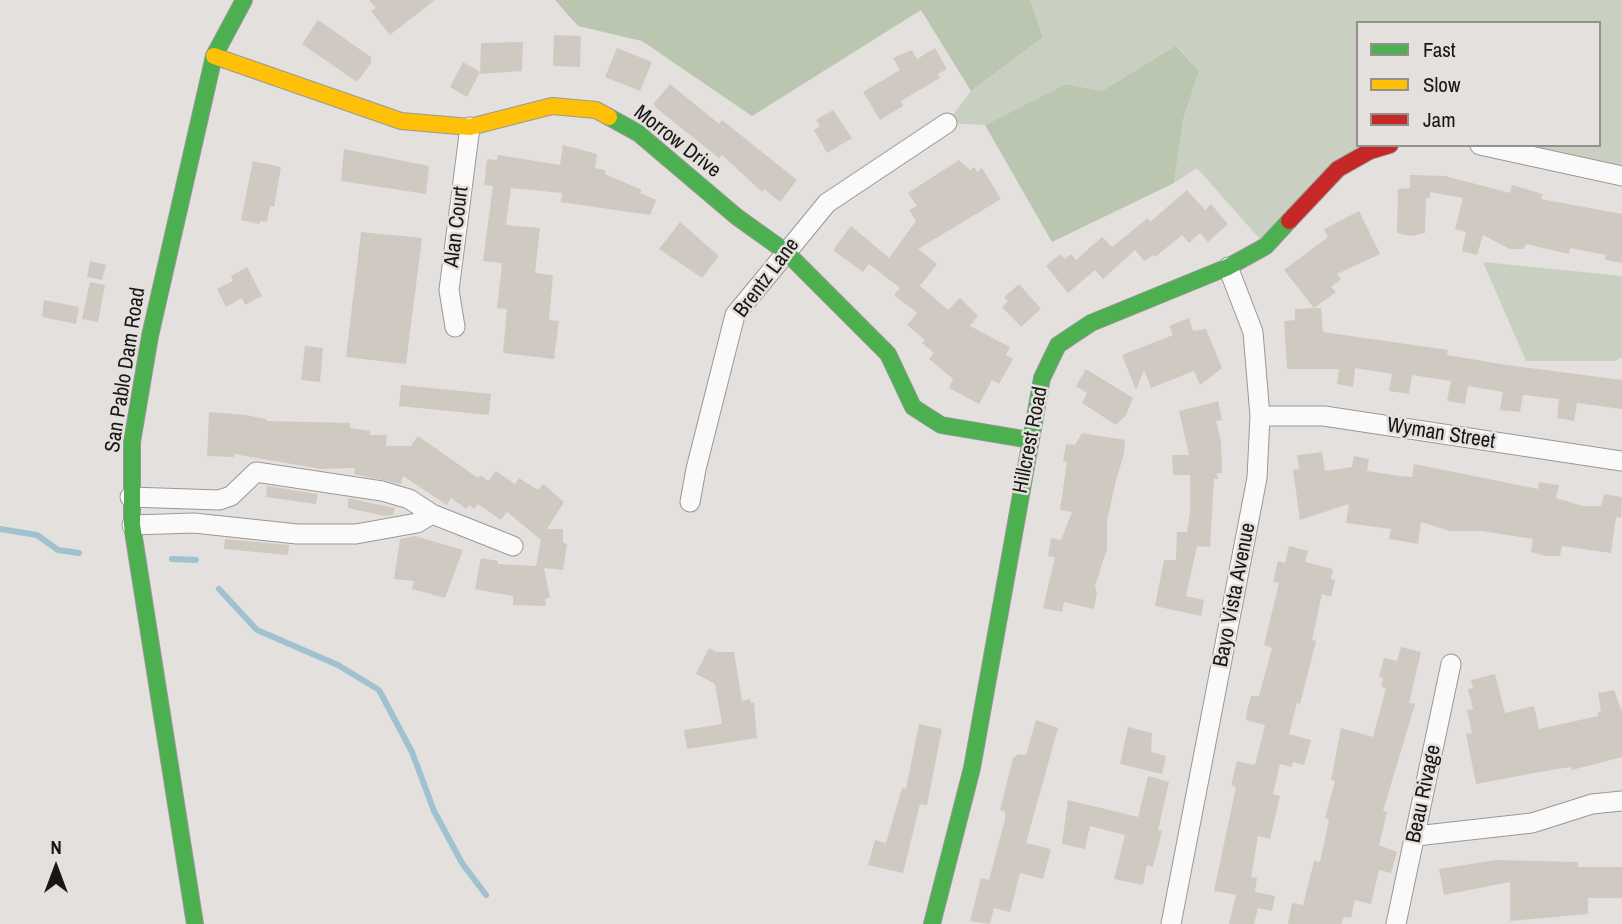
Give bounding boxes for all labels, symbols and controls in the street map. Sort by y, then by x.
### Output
legend [1356,21,1601,147]
text: Fast [1423,35,1456,64]
text: Slow [1423,70,1460,99]
street label: Morrow Drive [629,100,725,184]
text: Jam [1423,105,1456,134]
street label: Alan Court [440,185,474,269]
street label: Brentz Lane [729,233,805,323]
street label: San Pablo Dam Road [101,286,151,454]
street label: Hillcrest Road [1008,385,1054,495]
street label: Wyman Street [1385,413,1497,455]
street label: Bayo Vista Avenue [1209,521,1261,669]
street label: Beau Rivage [1401,743,1447,845]
north arrow [21,833,91,903]
text: N [50,834,62,860]

